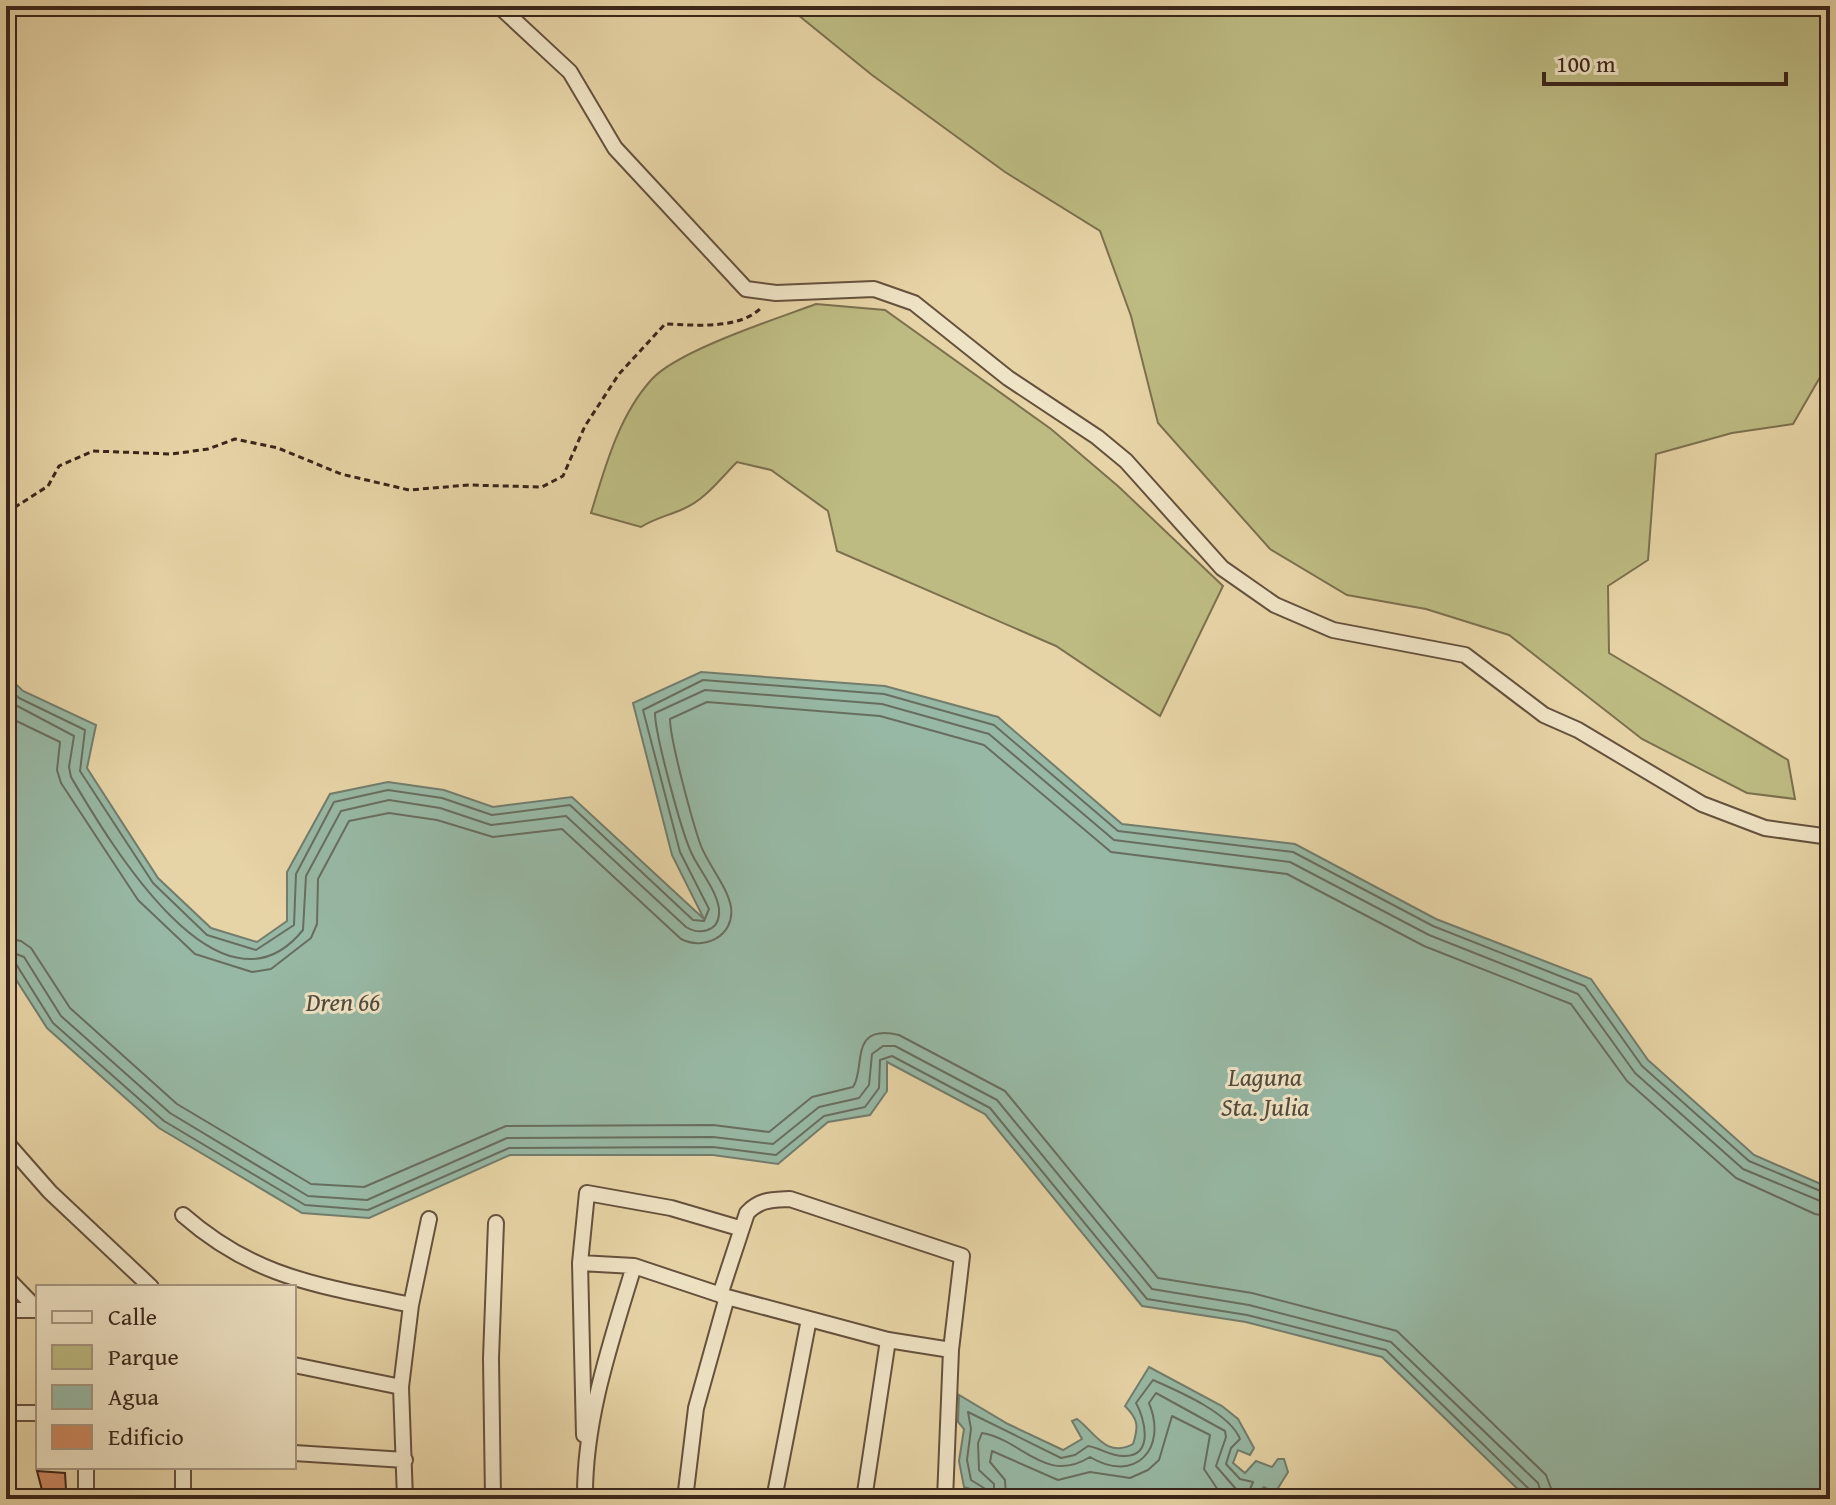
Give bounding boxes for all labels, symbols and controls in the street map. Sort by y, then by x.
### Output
scale bar [1544,36,1786,86]
text: 100 m [1556,46,1616,81]
water label: Dren 66 [305,982,380,1021]
water label: Laguna Sta. Julia [1221,1057,1309,1126]
legend [36,1285,296,1469]
text: Calle [108,1299,157,1334]
text: Parque [108,1339,179,1374]
text: Agua [108,1379,159,1414]
text: Edificio [108,1419,184,1454]

